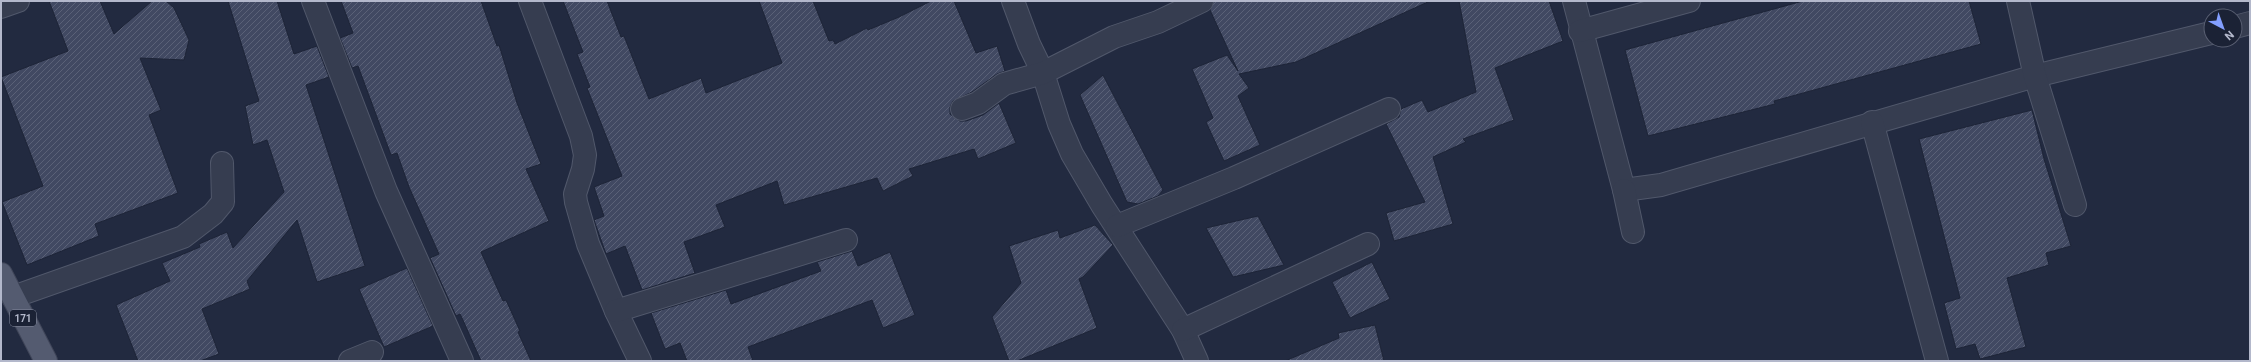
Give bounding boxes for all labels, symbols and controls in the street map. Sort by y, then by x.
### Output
north arrow [2203,8,2243,48]
text: N [2222,28,2236,43]
road number: 171 [10,310,36,326]

